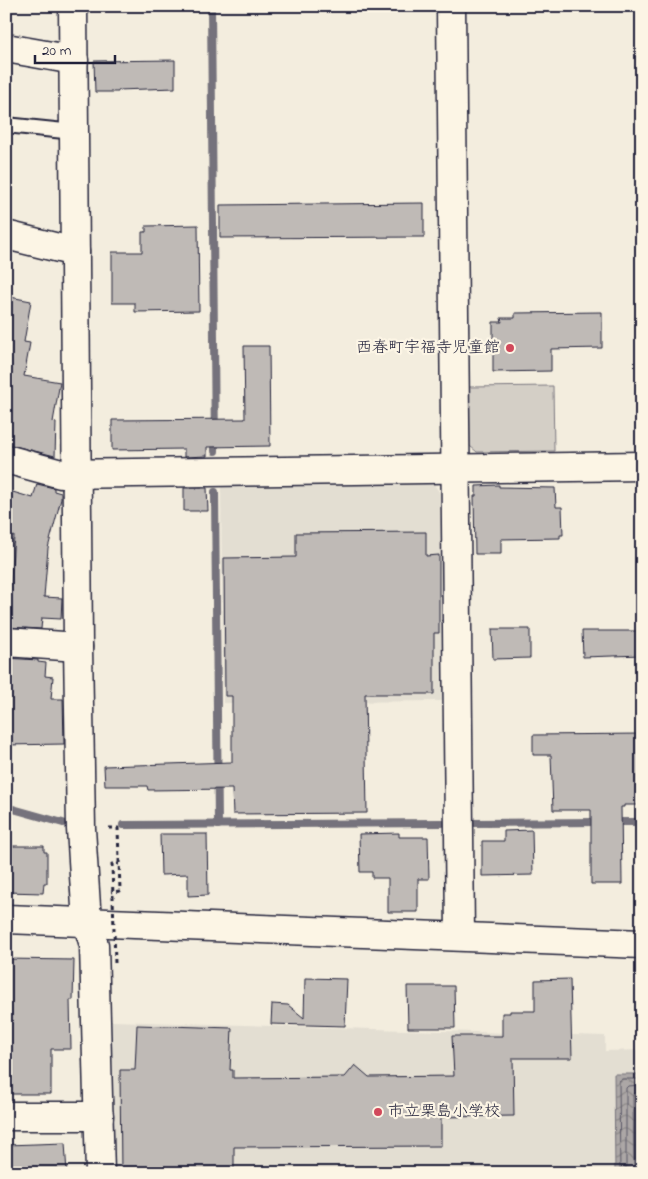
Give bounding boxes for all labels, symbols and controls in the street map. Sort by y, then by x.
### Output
scale bar [35,32,115,64]
text: 20 m [42,40,72,62]
place label: 西春町宇福寺児童館 [356,336,500,360]
marker: 西春町宇福寺児童館 [504,342,516,354]
place label: 市立栗島小学校 [388,1100,500,1124]
marker: 市立栗島小学校 [372,1106,384,1118]

